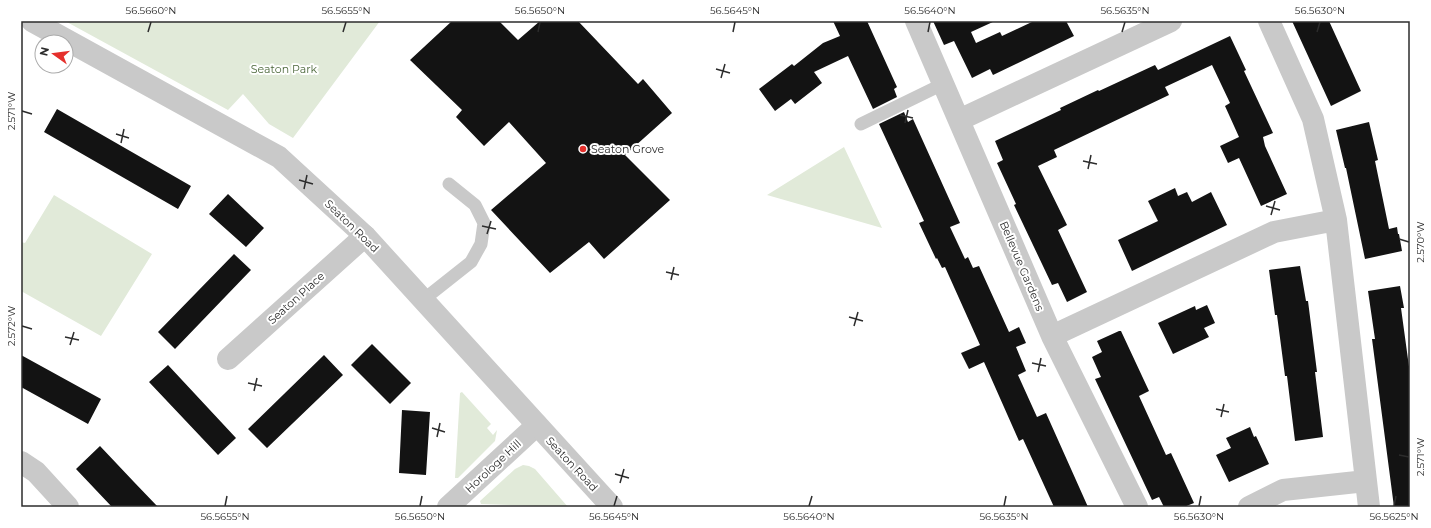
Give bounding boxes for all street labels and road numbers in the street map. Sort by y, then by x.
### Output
street label: Seaton Road [322,197,382,255]
street label: Bellevue Gardens [997,219,1048,314]
street label: Seaton Place [265,269,327,327]
street label: Seaton Road [543,434,601,494]
street label: Horologe Hill [462,436,524,496]

